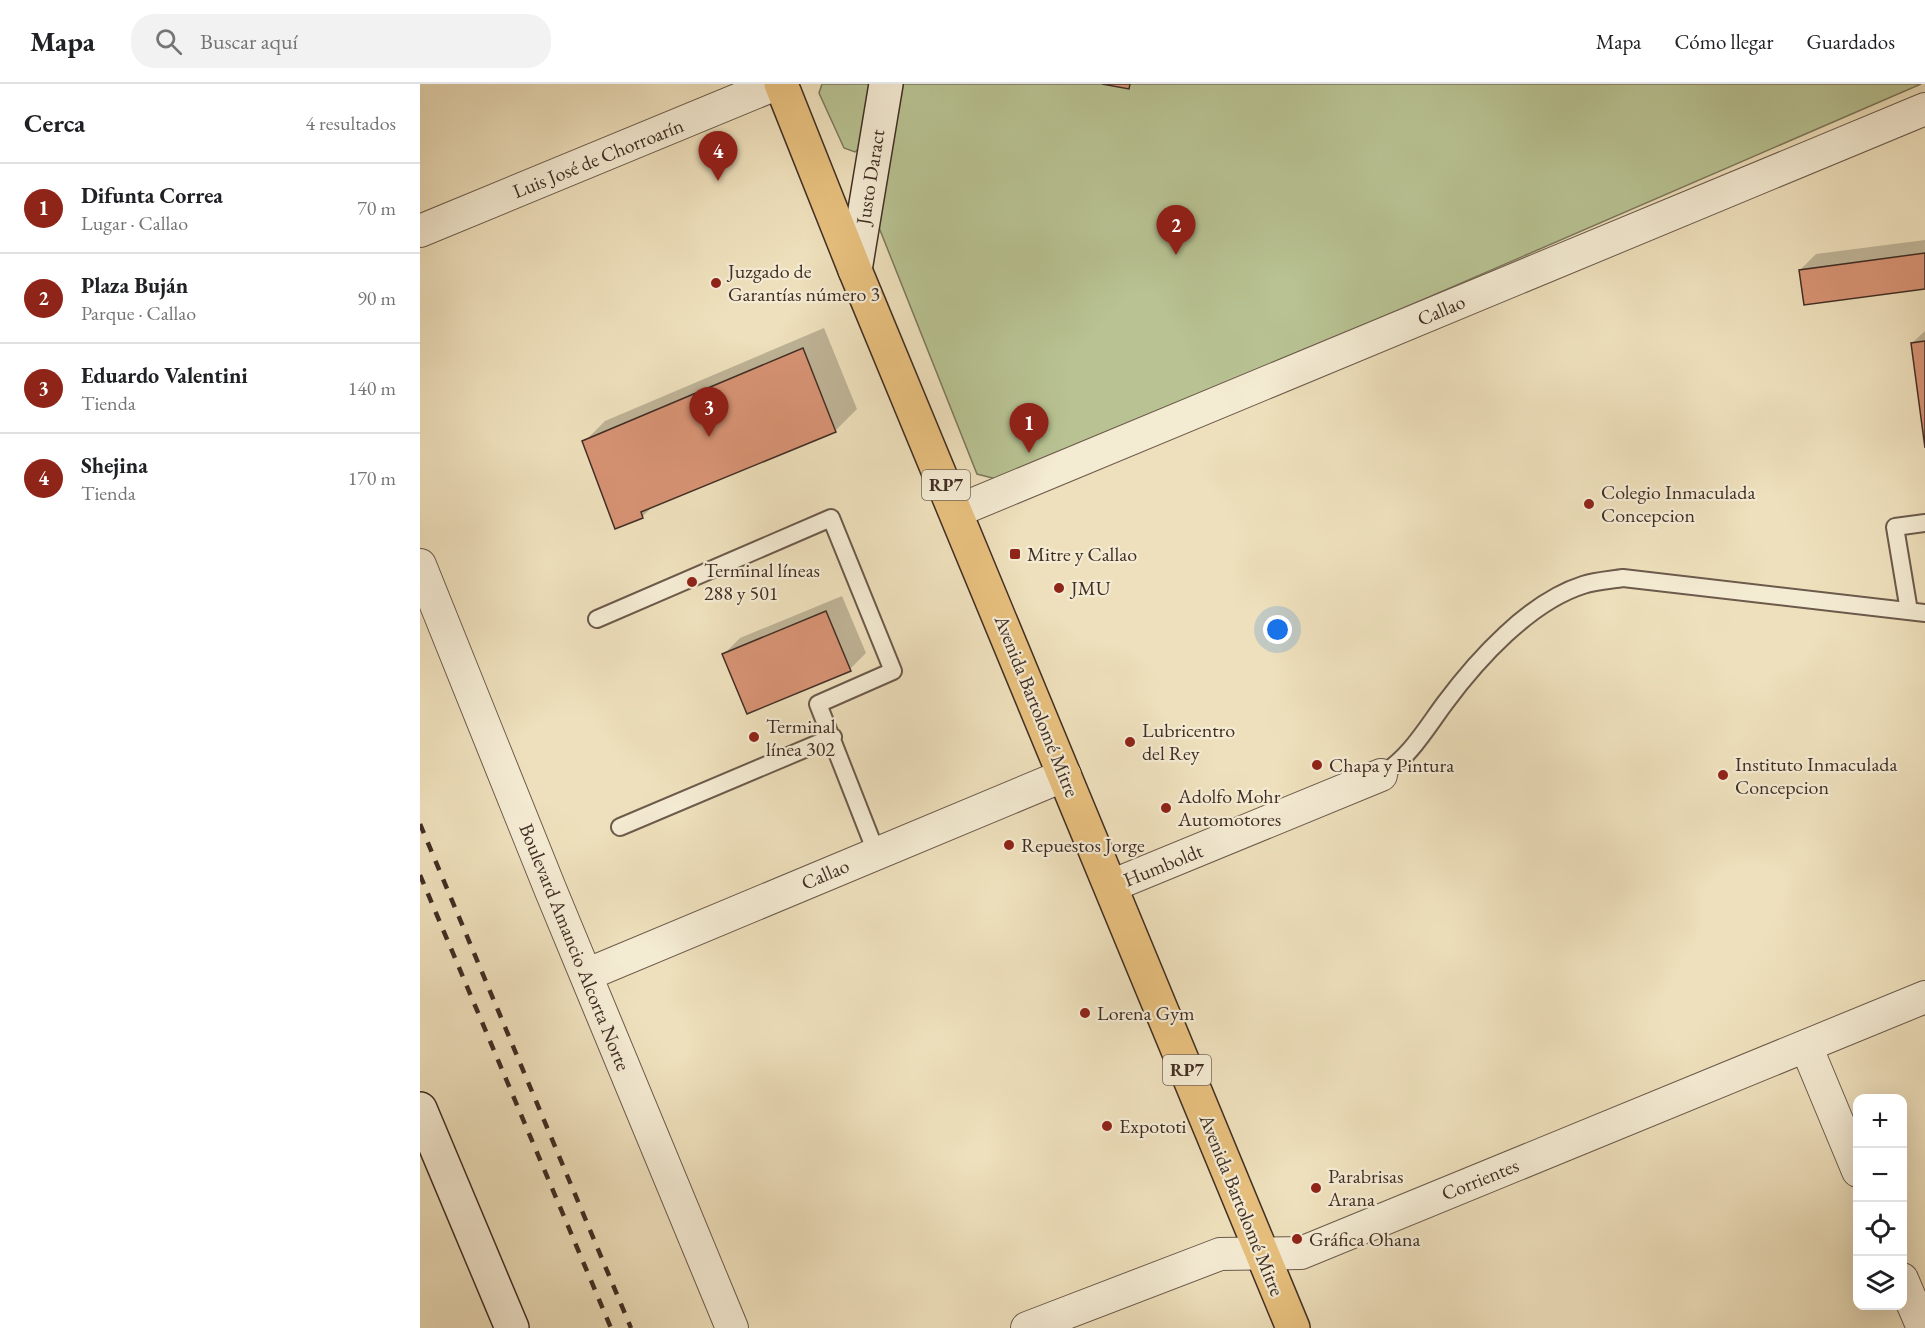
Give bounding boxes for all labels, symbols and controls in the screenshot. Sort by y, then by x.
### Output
search box [131,14,551,68]
text: Mapa [30,23,95,59]
icon: search [152,25,185,58]
text: Buscar aquí [200,27,298,56]
text: Mapa [1596,28,1641,55]
text: Cómo llegar [1674,28,1773,55]
text: Guardados [1806,28,1895,55]
text: Cerca [24,106,85,140]
text: 4 resultados [305,110,396,136]
street label: Luis José de Chorroarín [509,112,688,204]
street label: Justo Daract [849,127,890,228]
pin: 4 [698,132,738,181]
text: Difunta Correa [81,181,223,210]
text: 1 [38,195,49,221]
text: 70 m [357,195,396,221]
pin: 2 [1156,206,1196,255]
text: Lugar · Callao [81,210,188,236]
place label: Juzgado de Garantías número 3 [726,258,880,307]
text: Plaza Buján [81,271,188,300]
marker: Juzgado de Garantías número 3 [709,276,723,290]
text: 2 [38,285,49,311]
text: 90 m [357,285,396,311]
street label: Callao [1413,288,1469,332]
text: Parque · Callao [81,300,196,326]
text: Eduardo Valentini [81,361,248,390]
text: 3 [38,375,49,401]
text: 140 m [348,375,396,401]
pin: 3 [690,388,728,437]
text: Tienda [81,390,136,416]
pin: 1 [1010,404,1048,453]
text: Shejina [81,451,148,480]
text: 4 [38,465,49,491]
text: 170 m [348,465,396,491]
road number: RP7 [922,470,970,500]
place label: Colegio Inmaculada Concepcion [1601,479,1755,528]
text: Tienda [81,480,136,506]
marker: Colegio Inmaculada Concepcion [1582,497,1596,511]
place label: Mitre y Callao [1027,541,1137,567]
marker: Mitre y Callao [1008,547,1022,561]
place label: Terminal líneas 288 y 501 [704,557,820,606]
marker: Terminal líneas 288 y 501 [685,575,699,589]
place label: JMU [1069,575,1111,601]
marker: JMU [1052,581,1066,595]
street label: Avenida Bartolomé Mitre [988,610,1085,801]
your location [1263,615,1292,644]
place label: Terminal línea 302 [766,713,836,762]
place label: Lubricentro del Rey [1142,717,1235,766]
marker: Terminal línea 302 [747,730,761,744]
marker: Lubricentro del Rey [1123,735,1137,749]
place label: Instituto Inmaculada Concepcion [1735,751,1897,800]
place label: Chapa y Pintura [1329,752,1454,778]
marker: Chapa y Pintura [1310,758,1324,772]
marker: Instituto Inmaculada Concepcion [1716,768,1730,782]
place label: Adolfo Mohr Automotores [1177,783,1281,832]
marker: Adolfo Mohr Automotores [1159,801,1173,815]
street label: Boulevard Amancio Alcorta Norte [513,819,637,1075]
place label: Repuestos Jorge [1021,832,1145,858]
street label: Humboldt [1119,837,1207,893]
marker: Repuestos Jorge [1002,838,1016,852]
street label: Callao [797,852,853,896]
place label: Lorena Gym [1097,1000,1195,1026]
marker: Lorena Gym [1078,1006,1092,1020]
road number: RP7 [1163,1055,1211,1085]
map controls [1853,1094,1907,1310]
button: + [1853,1094,1907,1148]
street label: Avenida Bartolomé Mitre [1193,1109,1290,1300]
place label: Expototi [1119,1113,1187,1139]
marker: Expototi [1100,1119,1114,1133]
button: − [1853,1148,1907,1202]
street label: Corrientes [1437,1152,1523,1206]
place label: Parabrisas Arana [1327,1163,1403,1212]
marker: Parabrisas Arana [1309,1181,1323,1195]
button: locate [1853,1202,1907,1256]
place label: Gráfica Ohana [1309,1226,1421,1252]
marker: Gráfica Ohana [1290,1232,1304,1246]
button: layers [1853,1256,1907,1310]

